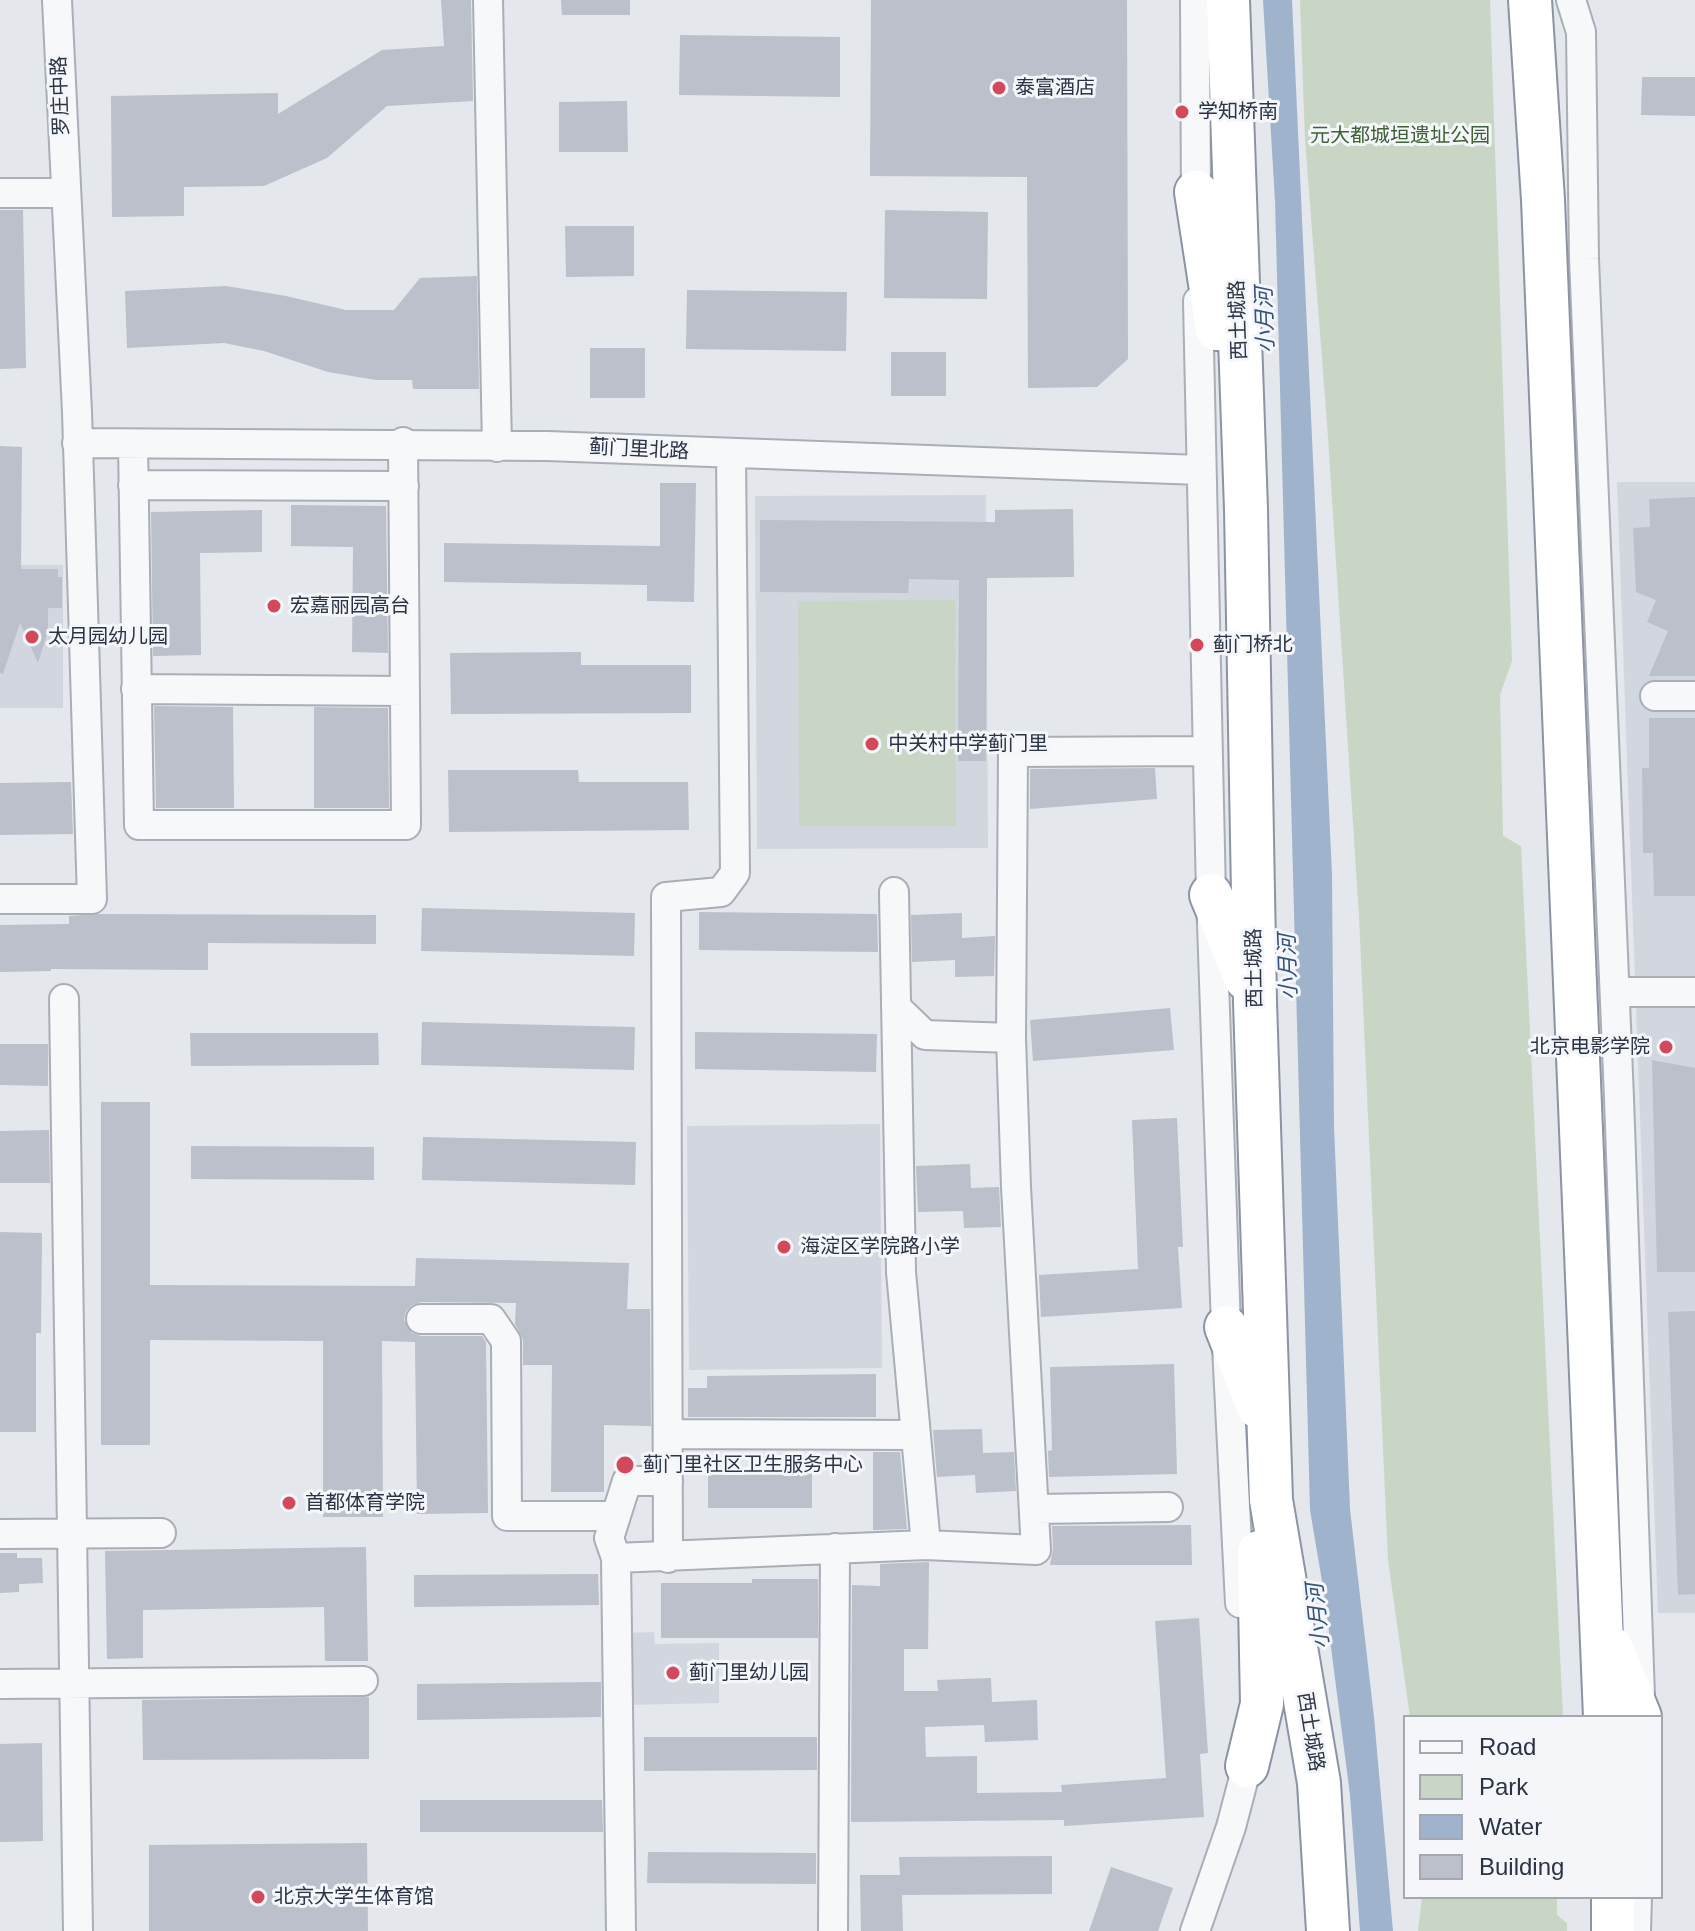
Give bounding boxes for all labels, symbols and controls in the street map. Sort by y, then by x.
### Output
street label: 罗庄中路 [48,56,74,136]
place label: 泰富酒店 [1015,76,1095,100]
marker: 泰富酒店 [990,79,1008,97]
place label: 学知桥南 [1198,100,1278,124]
marker: 学知桥南 [1173,103,1191,121]
park label: 元大都城垣遗址公园 [1310,124,1490,148]
street label: 西土城路 [1226,280,1252,360]
water label: 小月河 [1252,287,1280,353]
street label: 蓟门里北路 [588,435,690,465]
place label: 宏嘉丽园高台 [290,594,410,618]
marker: 宏嘉丽园高台 [265,597,283,615]
place label: 太月园幼儿园 [48,625,168,649]
marker: 太月园幼儿园 [23,628,41,646]
place label: 蓟门桥北 [1213,633,1293,657]
marker: 蓟门桥北 [1188,636,1206,654]
place label: 中关村中学蓟门里 [888,732,1048,756]
marker: 中关村中学蓟门里 [863,735,881,753]
street label: 西土城路 [1242,928,1268,1008]
water label: 小月河 [1275,934,1303,1000]
place label: 北京电影学院 [1530,1035,1650,1059]
marker: 北京电影学院 [1657,1038,1675,1056]
place label: 海淀区学院路小学 [800,1235,960,1259]
marker: 海淀区学院路小学 [775,1238,793,1256]
place label: 蓟门里社区卫生服务中心 [643,1453,863,1477]
marker: 蓟门里社区卫生服务中心 [614,1454,636,1476]
place label: 首都体育学院 [305,1491,425,1515]
marker: 首都体育学院 [280,1494,298,1512]
water label: 小月河 [1302,1582,1336,1650]
place label: 蓟门里幼儿园 [689,1661,809,1685]
marker: 蓟门里幼儿园 [664,1664,682,1682]
street label: 西土城路 [1292,1691,1328,1773]
legend [1403,1715,1663,1899]
text: Road [1479,1733,1536,1760]
text: Park [1479,1773,1528,1800]
text: Water [1479,1813,1542,1840]
text: Building [1479,1853,1564,1880]
place label: 北京大学生体育馆 [274,1885,434,1909]
marker: 北京大学生体育馆 [249,1888,267,1906]

